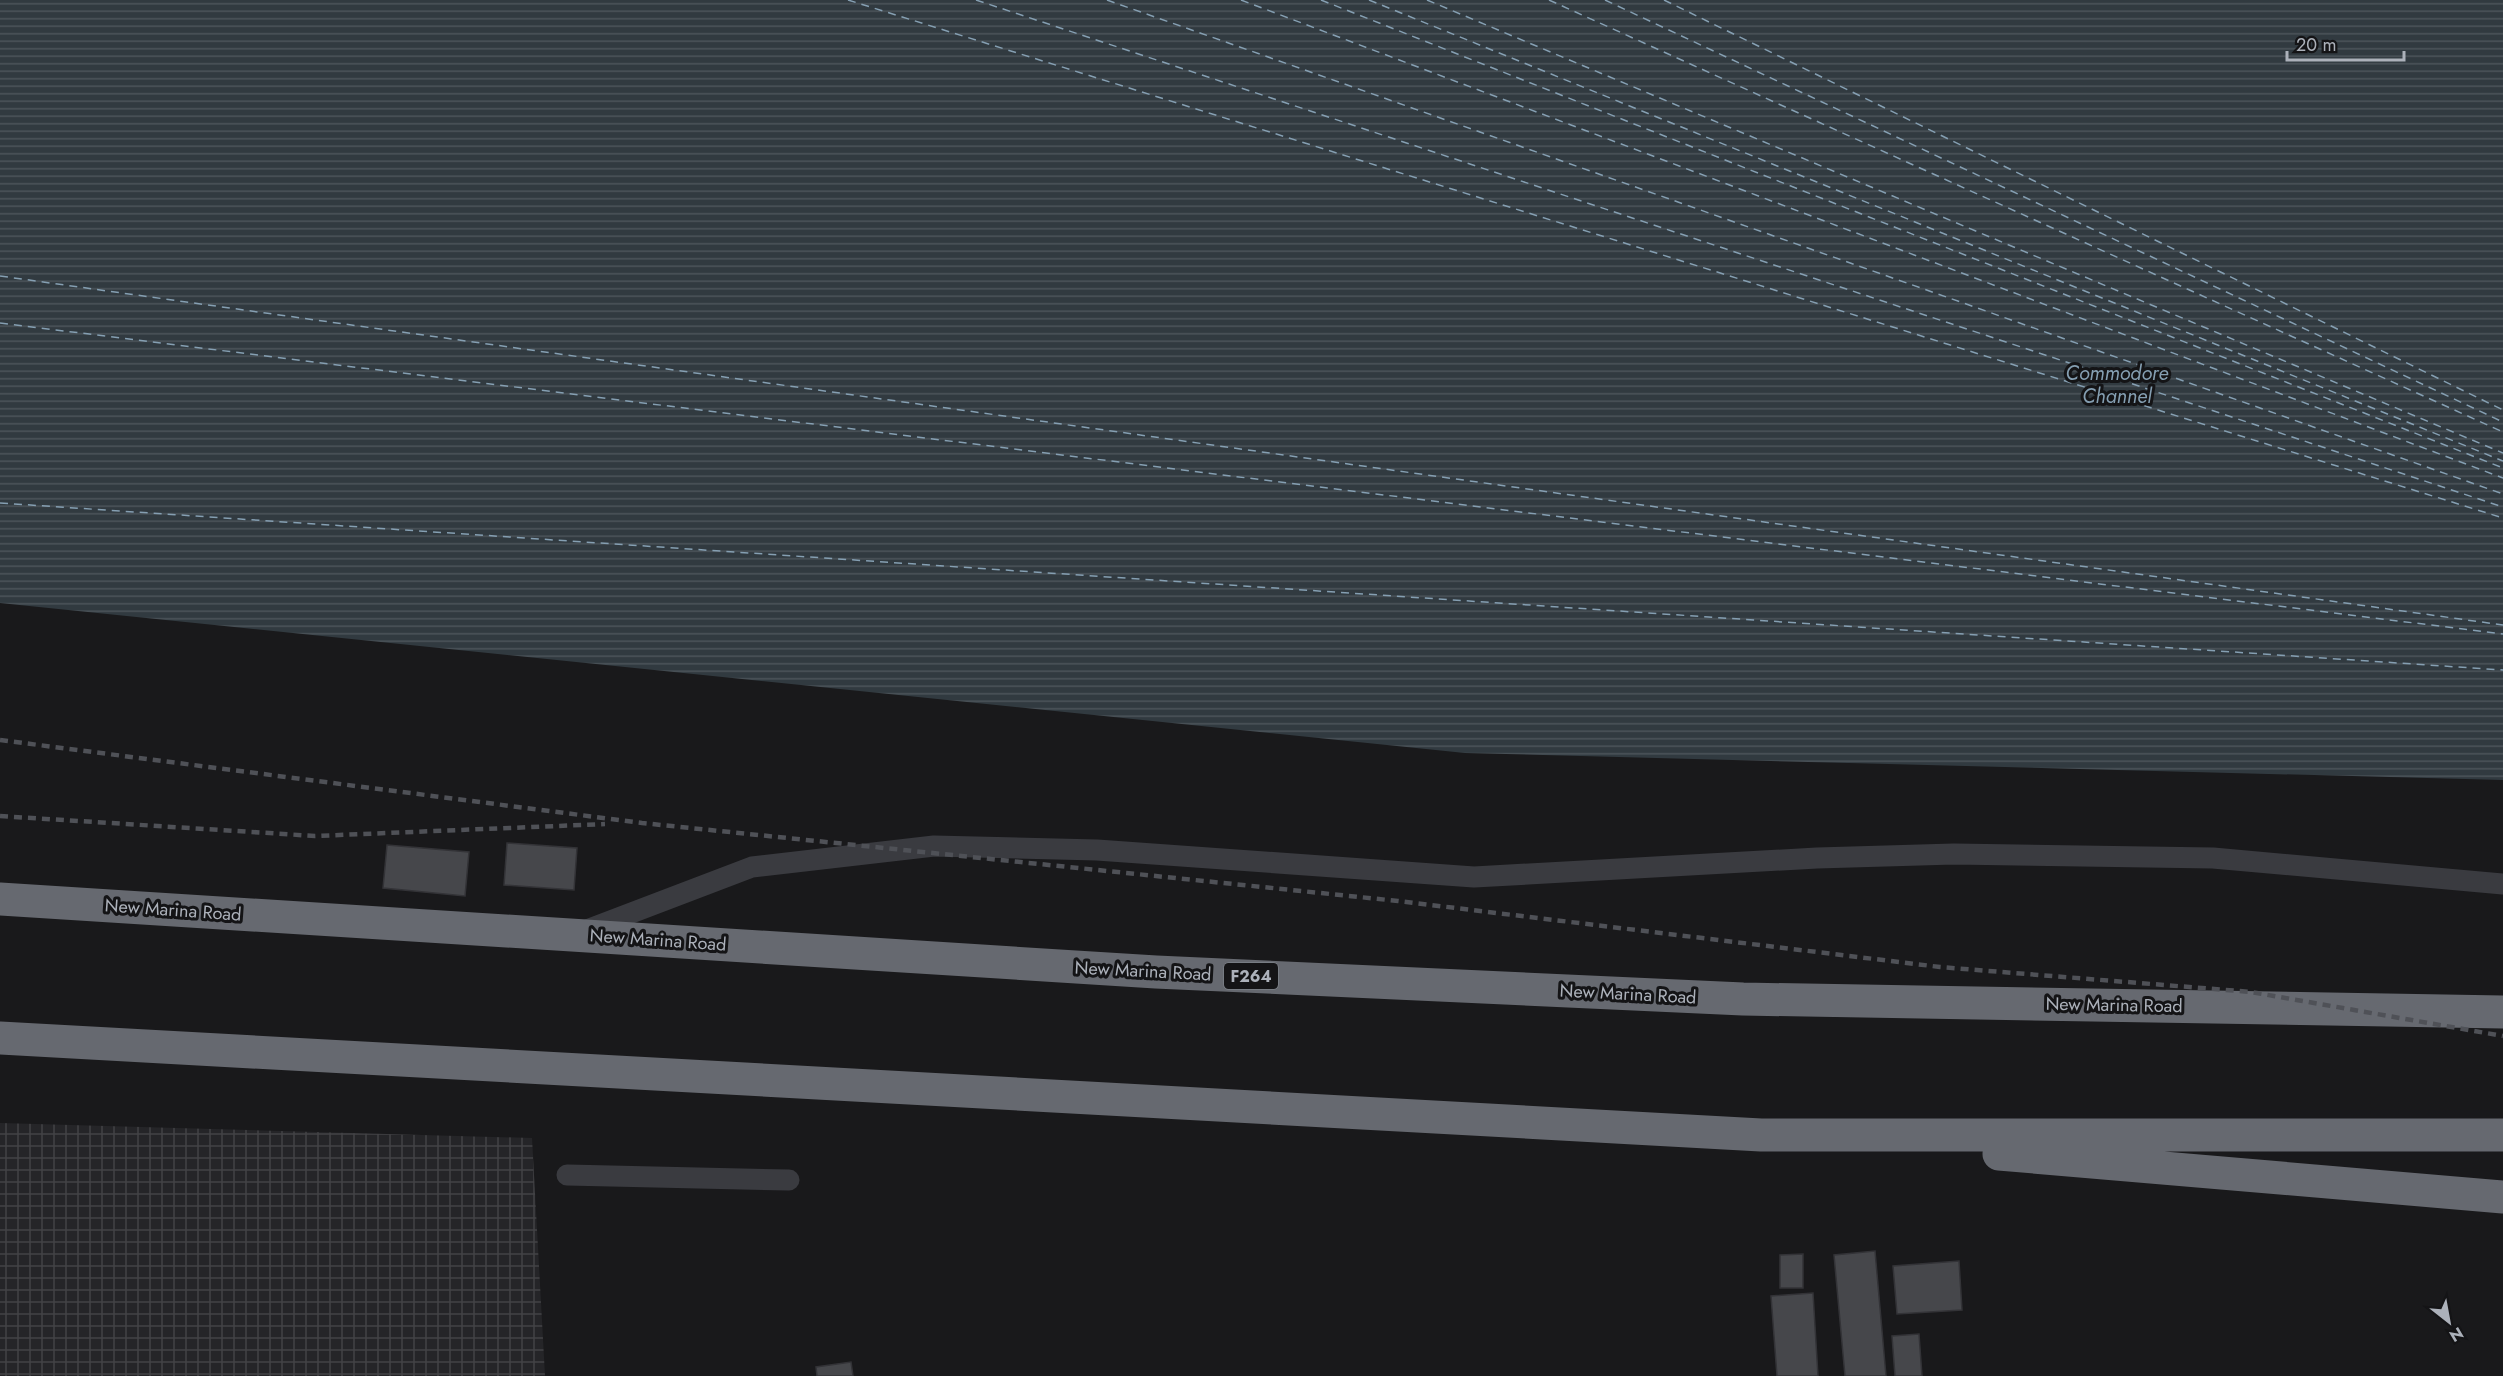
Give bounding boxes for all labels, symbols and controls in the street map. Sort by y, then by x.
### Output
scale bar [2287,24,2404,62]
text: 20 m [2296,32,2336,58]
water label: Commodore Channel [2066,359,2168,411]
street label: New Marina Road [104,892,242,928]
street label: New Marina Road [589,922,727,958]
street label: New Marina Road [1074,954,1212,988]
road number: F264 [1224,963,1278,989]
street label: New Marina Road [1559,977,1697,1011]
street label: New Marina Road [2045,991,2183,1019]
north arrow [2419,1292,2479,1352]
text: N [2445,1321,2468,1348]

